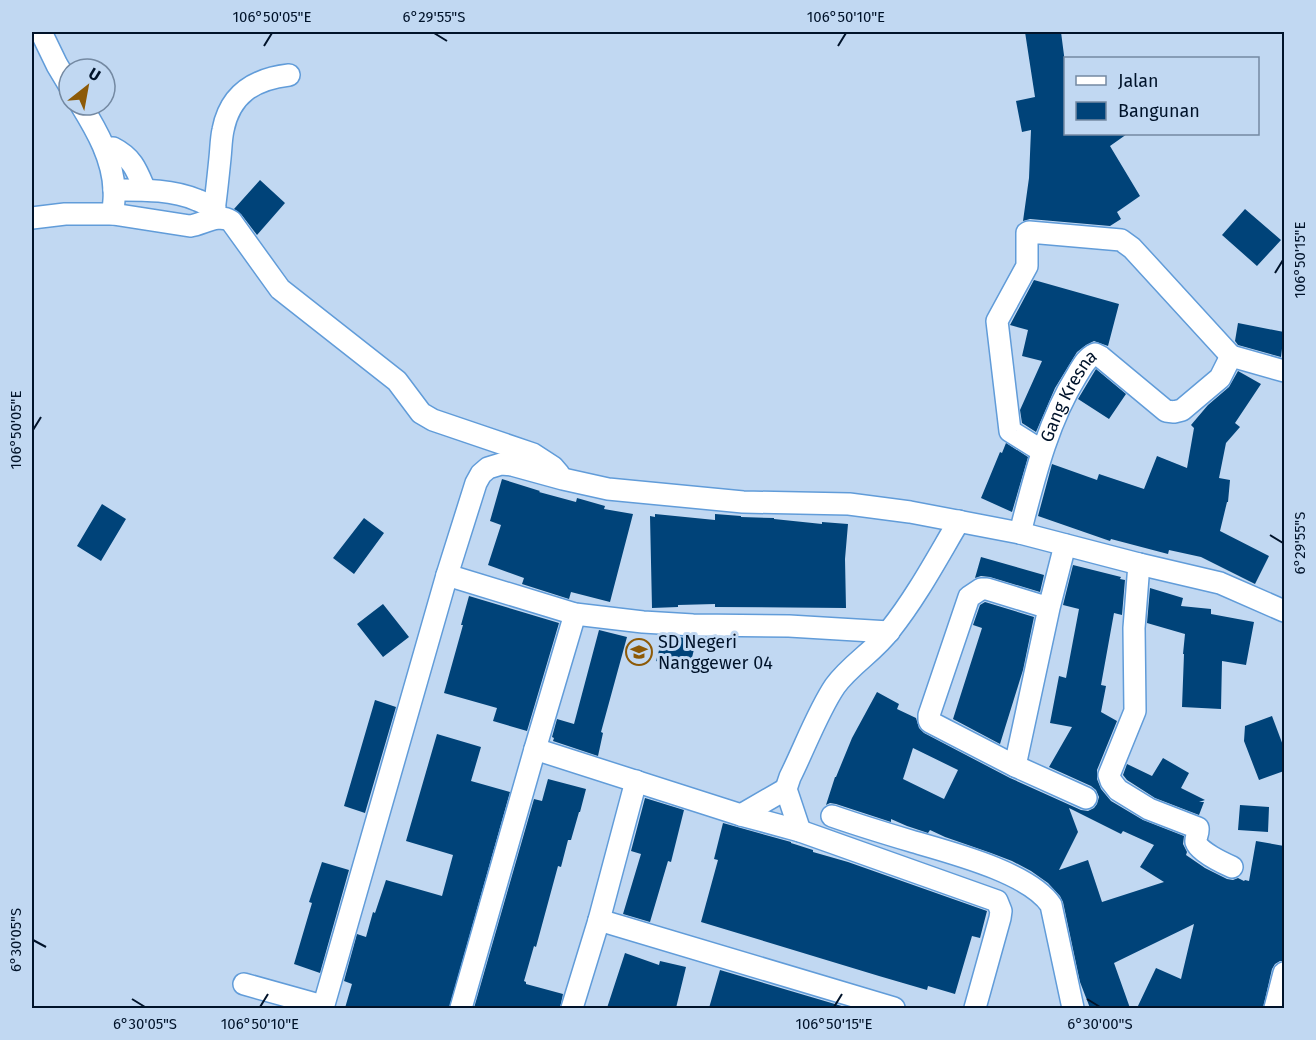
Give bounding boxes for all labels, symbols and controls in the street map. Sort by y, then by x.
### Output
text: 106°50'05"E [233,8,311,26]
text: 6°29'55"S [403,8,465,26]
text: 106°50'10"E [807,8,885,26]
north arrow [57,57,117,117]
legend [1064,57,1259,135]
text: U [85,64,104,85]
text: Jalan [1118,70,1159,92]
text: Bangunan [1118,100,1200,122]
text: 106°50'15"E [1291,221,1309,299]
street label: Gang Kresna [1036,345,1101,445]
text: 106°50'05"E [7,391,25,469]
text: 6°29'55"S [1291,512,1309,574]
place label: SD Negeri Nanggewer 04 [658,631,773,674]
school or university icon: SD Negeri Nanggewer 04 [624,637,654,667]
text: 6°30'05"S [7,908,25,972]
text: 6°30'05"S [113,1015,177,1033]
text: 106°50'10"E [221,1015,299,1033]
text: 106°50'15"E [795,1015,873,1033]
text: 6°30'00"S [1067,1015,1133,1033]

